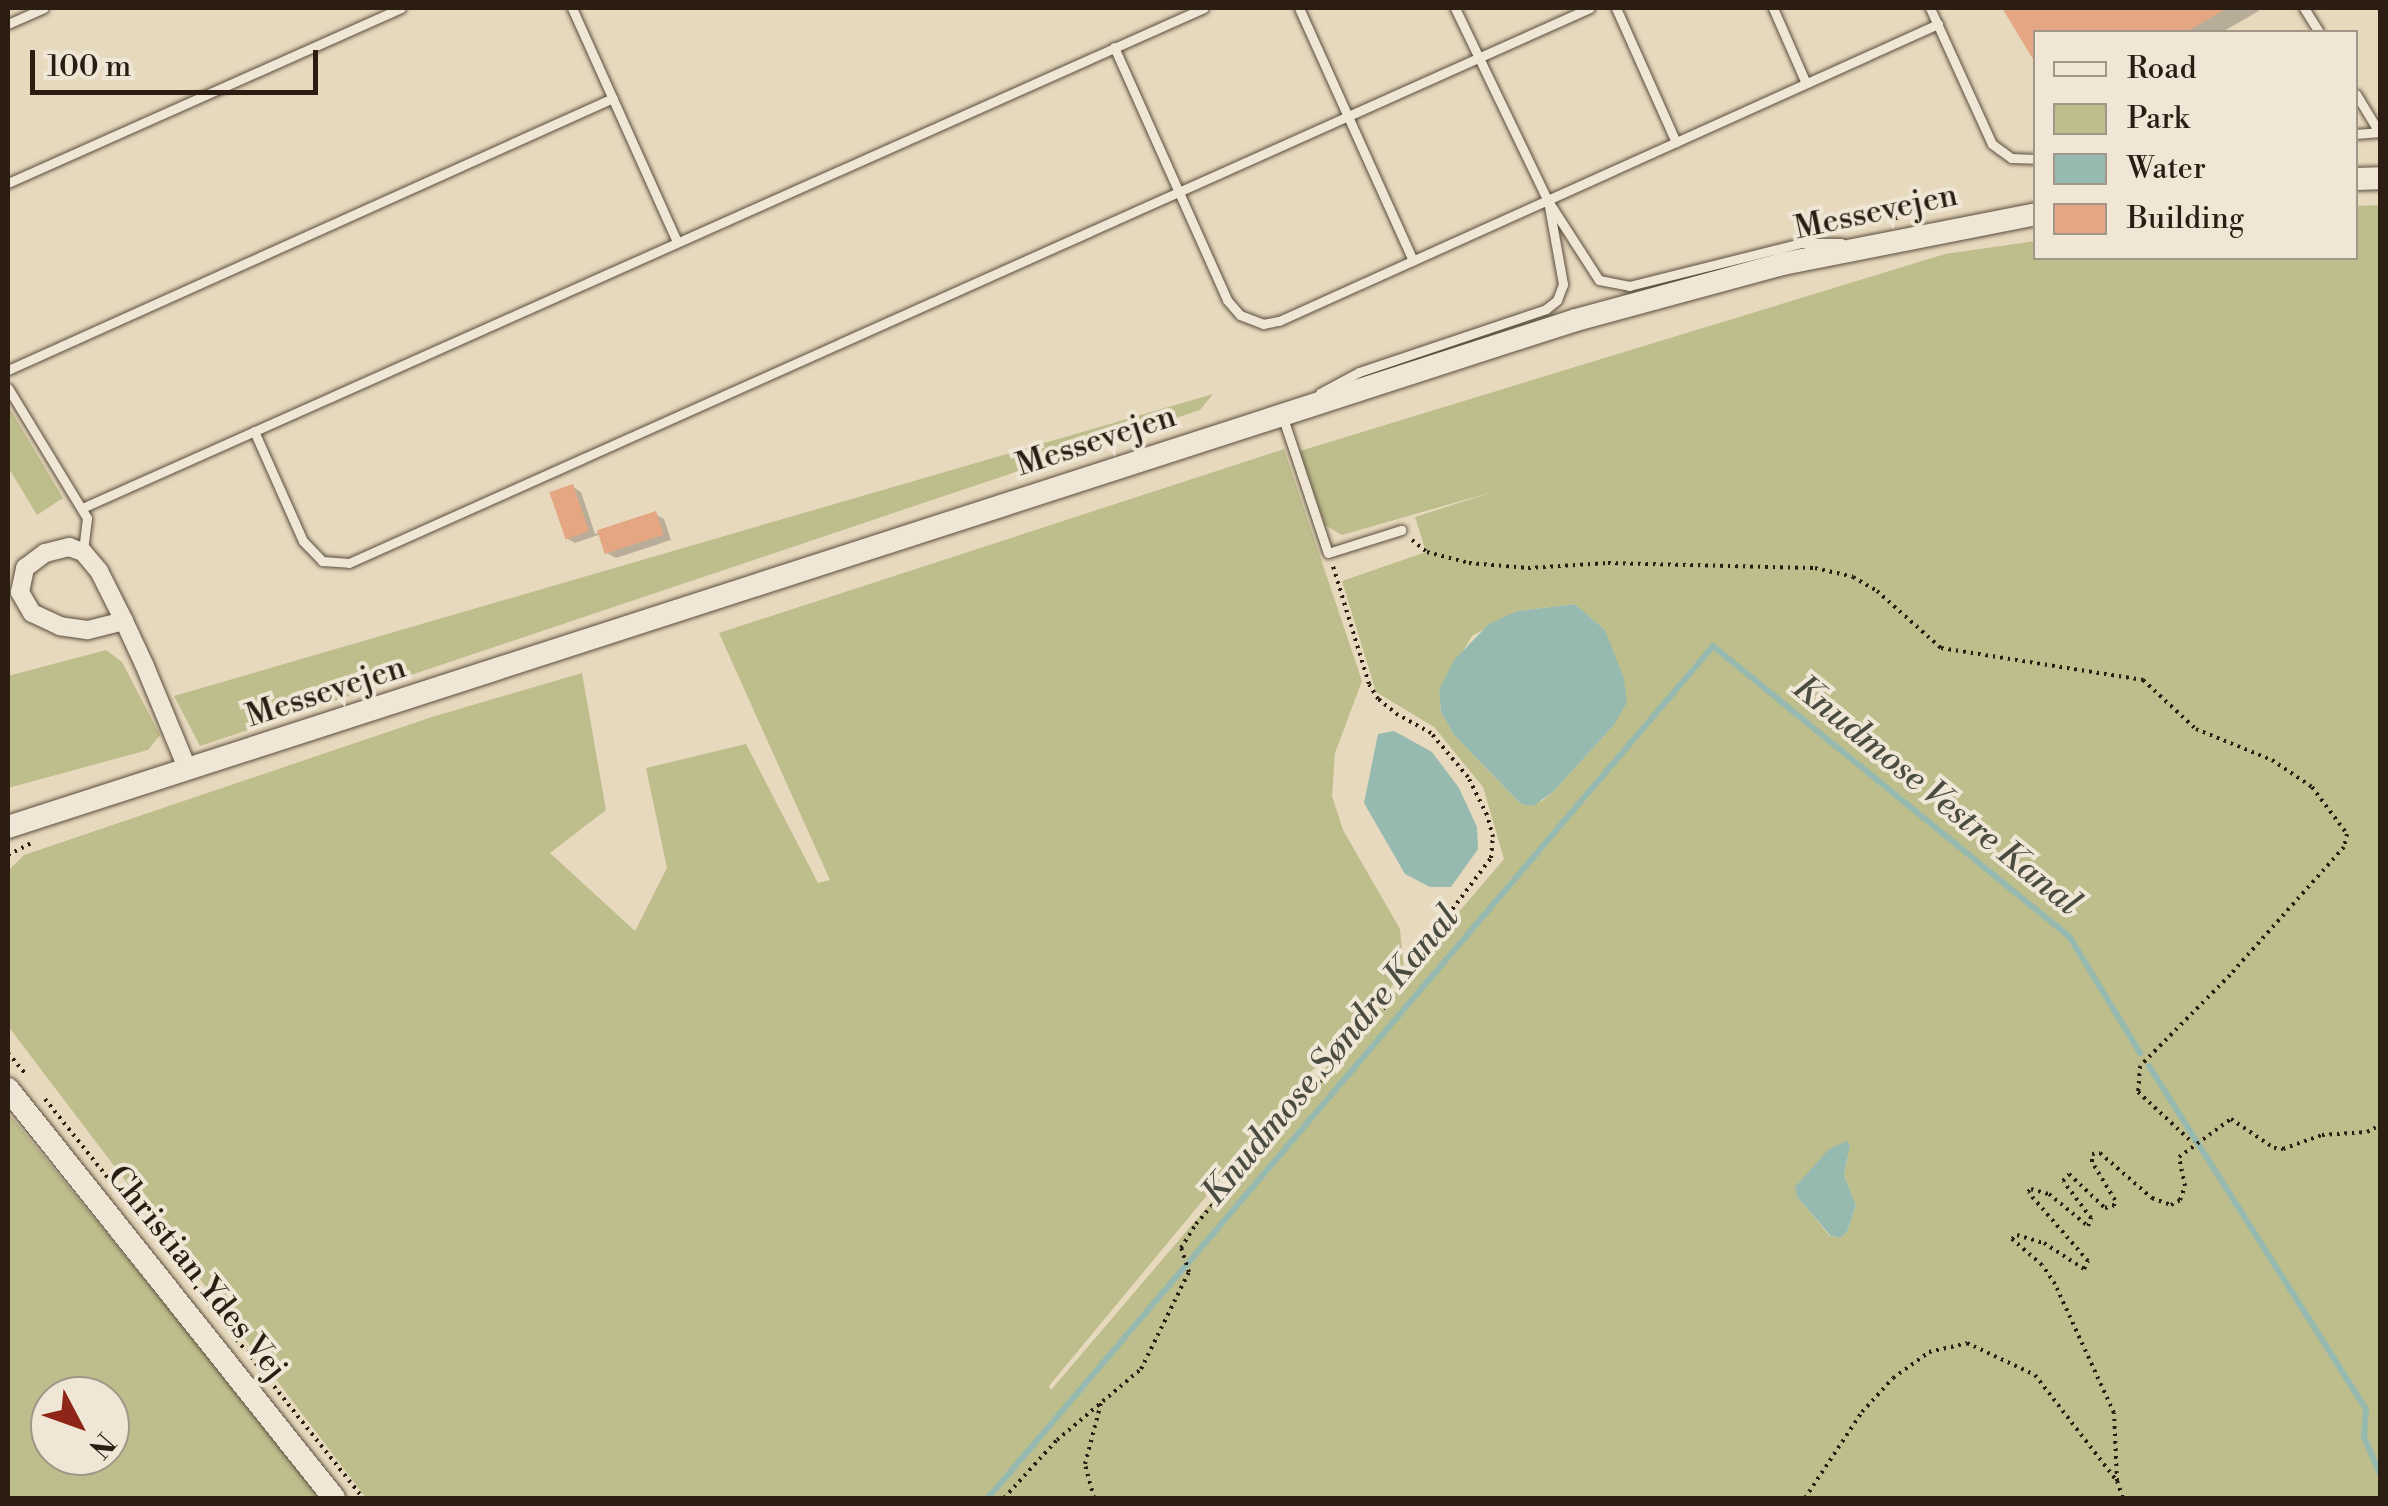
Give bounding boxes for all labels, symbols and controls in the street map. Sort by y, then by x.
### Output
scale bar [35,30,322,92]
legend [2033,30,2358,260]
text: 100 m [47,48,131,86]
text: Road [2127,50,2197,88]
text: Park [2127,100,2189,138]
text: Water [2127,150,2206,188]
street label: Messevejen [1791,176,1961,248]
text: Building [2127,200,2244,238]
street label: Messevejen [1011,397,1181,485]
street label: Messevejen [241,648,411,736]
water label: Knudmose Vestre Kanal [1784,667,2088,925]
water label: Knudmose Søndre Kanal [1193,898,1469,1214]
street label: Christian Ydes Vej [99,1158,295,1388]
north arrow [30,1376,130,1476]
text: N [81,1425,122,1465]

